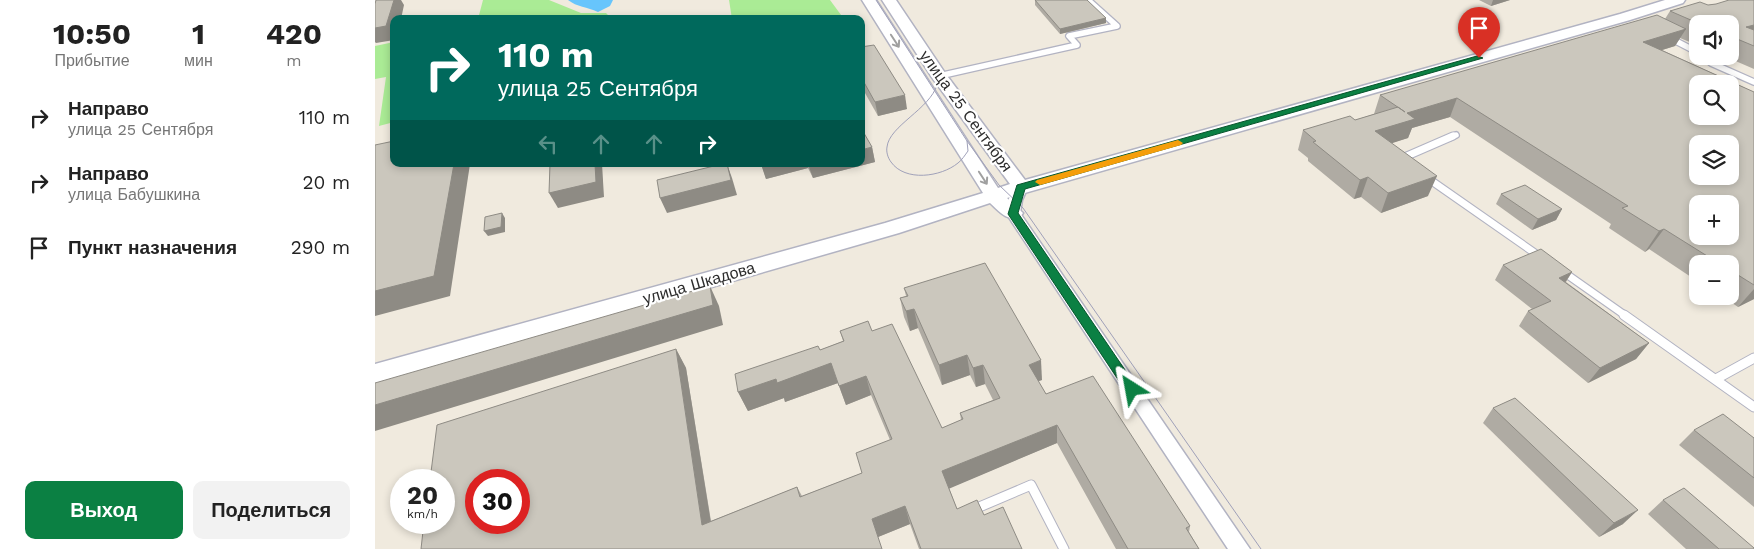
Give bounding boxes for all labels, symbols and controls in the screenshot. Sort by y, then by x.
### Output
pin [1458,7,1500,58]
icon: arrive [1465,14,1493,42]
map controls [1689,15,1739,305]
button: sound [1689,15,1739,65]
text: 10:50 [53,16,131,51]
text: 1 [192,16,205,51]
text: 420 [266,16,322,51]
text: 110 m [498,34,594,76]
one-way arrow [890,34,900,48]
icon: right [415,35,480,100]
street label: улица 25 Сентября [916,47,1016,175]
text: Прибытие [54,51,130,70]
text: мин [184,51,213,70]
text: m [286,51,302,70]
button: search [1689,75,1739,125]
text: улица 25 Сентября [498,76,698,101]
text: Направо [68,97,149,120]
icon: right [25,104,53,132]
text: 110 m [299,106,350,129]
text: улица 25 Сентября [68,120,213,139]
icon: left [534,130,562,158]
icon: ahead [587,130,615,158]
icon: ahead [640,130,668,158]
icon: right [693,130,721,158]
button: layers [1689,135,1739,185]
text: Направо [68,162,149,185]
icon: right [25,169,53,197]
one-way arrow [978,170,988,184]
text: 20 m [303,171,350,194]
text: улица Бабушкина [68,185,200,204]
button: + [1689,195,1739,245]
icon: arrive [25,234,53,262]
text: Пункт назначения [68,236,237,259]
text: 290 m [291,236,350,259]
button: − [1689,255,1739,305]
street label: улица Шкадова [641,258,757,308]
position arrow [1105,362,1157,414]
speed limit sign: 30 [465,469,530,534]
button: Выход [25,481,183,539]
button: Поделиться [193,481,350,539]
text: 20 [407,481,438,510]
text: km/h [407,507,438,521]

